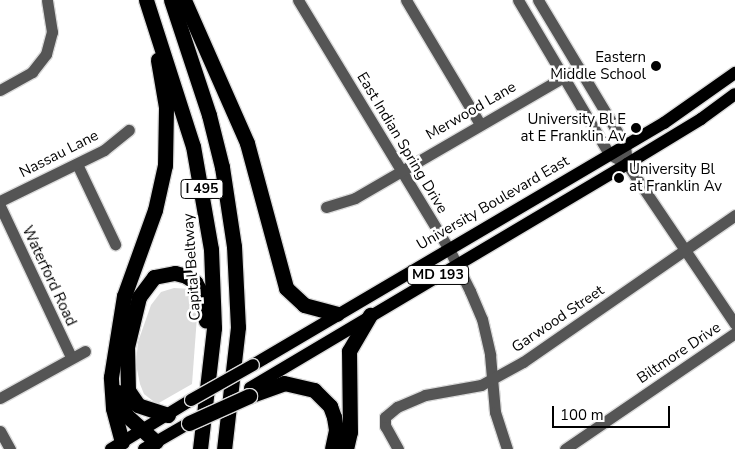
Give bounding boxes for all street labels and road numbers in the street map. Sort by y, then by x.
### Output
street label: East Indian Spring Drive [353,69,451,217]
street label: Merwood Lane [423,78,519,144]
street label: Nassau Lane [16,126,102,182]
street label: University Boulevard East [414,152,572,254]
road number: I 495 [180,178,224,200]
street label: Capital Beltway [179,213,205,321]
street label: Waterford Road [18,223,80,329]
road number: MD 193 [407,264,469,286]
street label: Garwood Street [508,282,608,356]
street label: Biltmore Drive [634,318,724,388]

